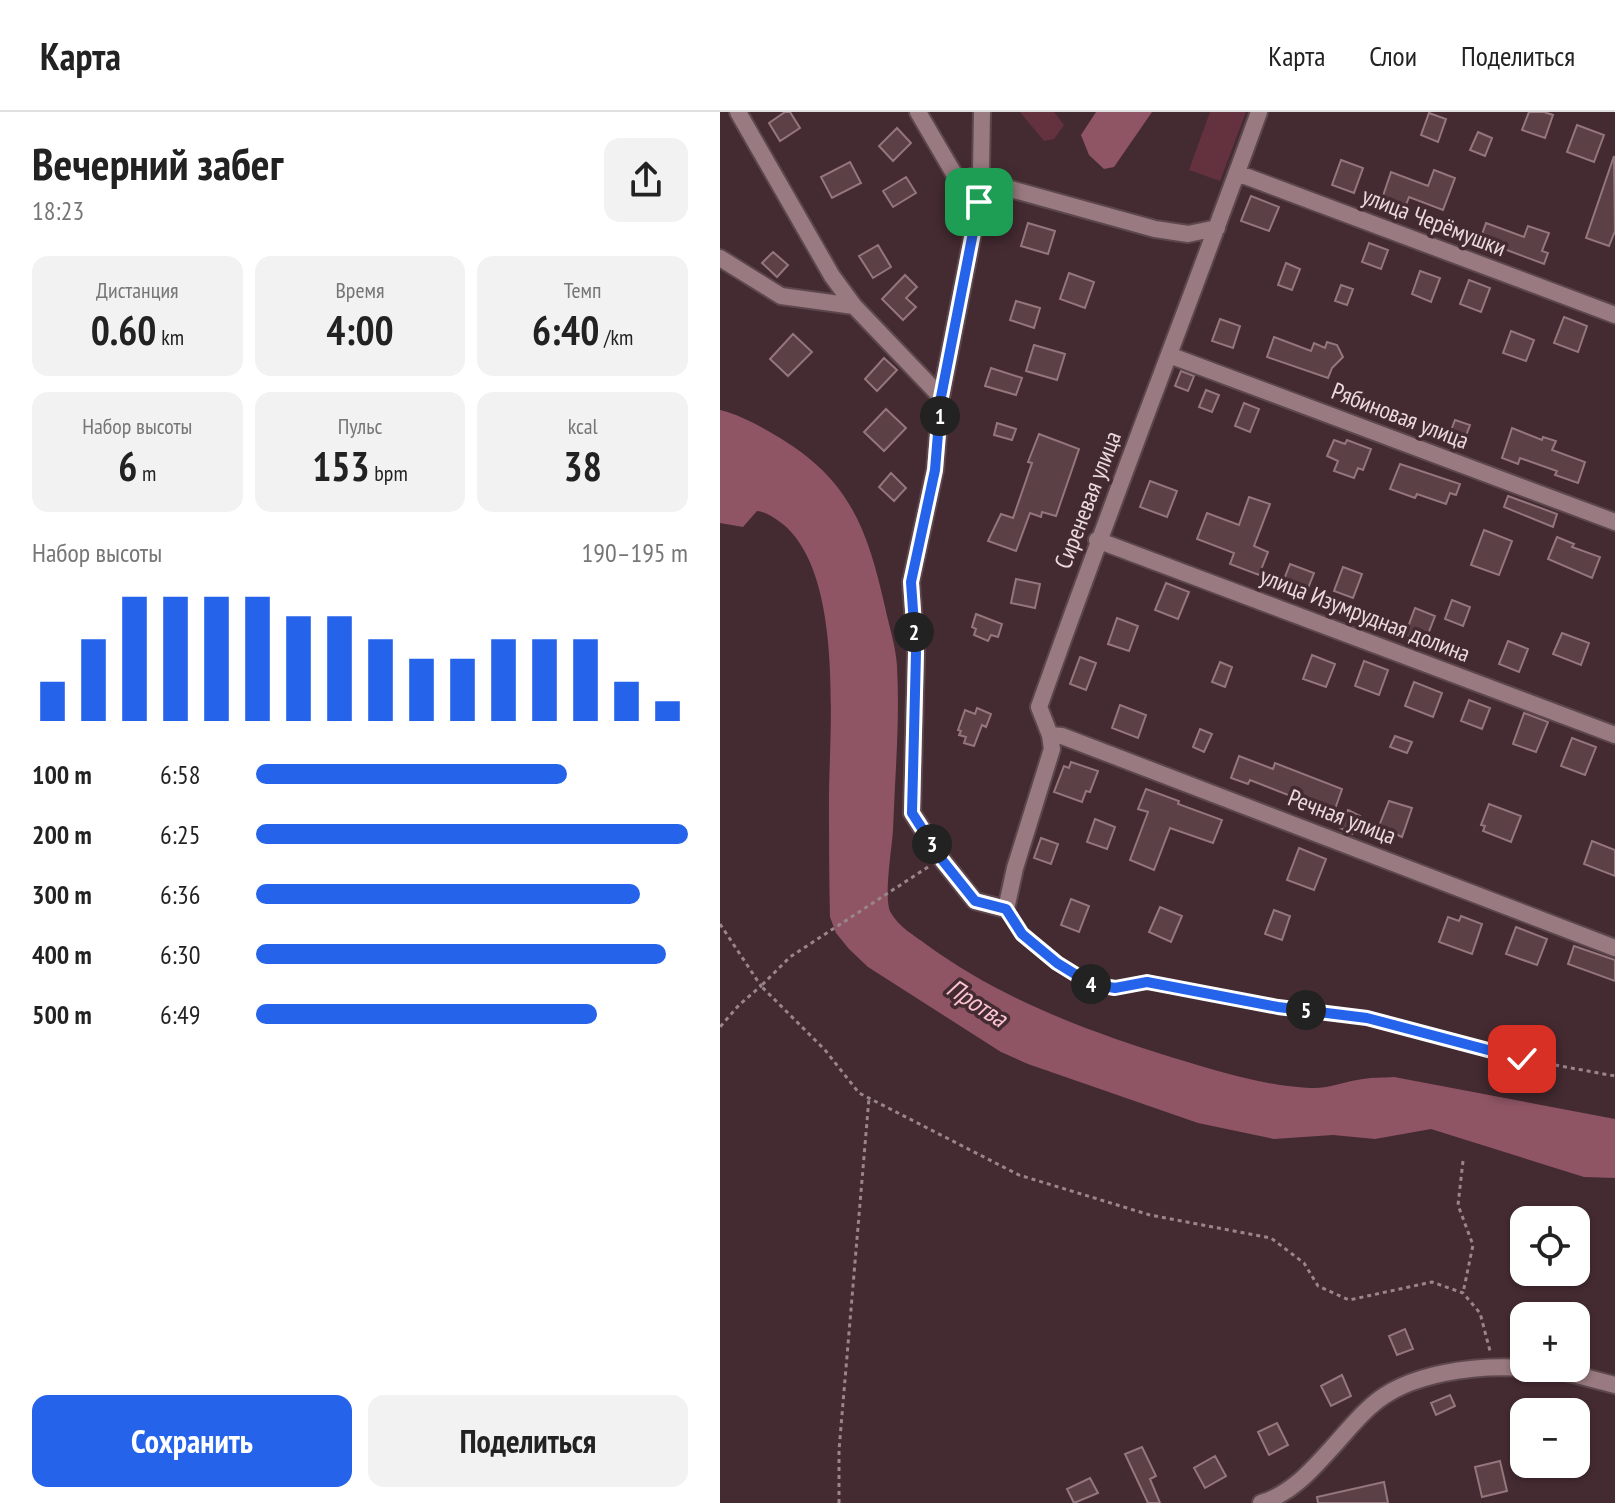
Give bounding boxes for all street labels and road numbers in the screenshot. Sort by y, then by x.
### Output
street label: улица Черёмушки [1358,180,1511,263]
street label: Рябиновая улица [1327,375,1473,456]
street label: Сиреневая улица [1047,427,1128,573]
street label: улица Изумрудная долина [1256,560,1475,669]
street label: Речная улица [1284,782,1401,851]

